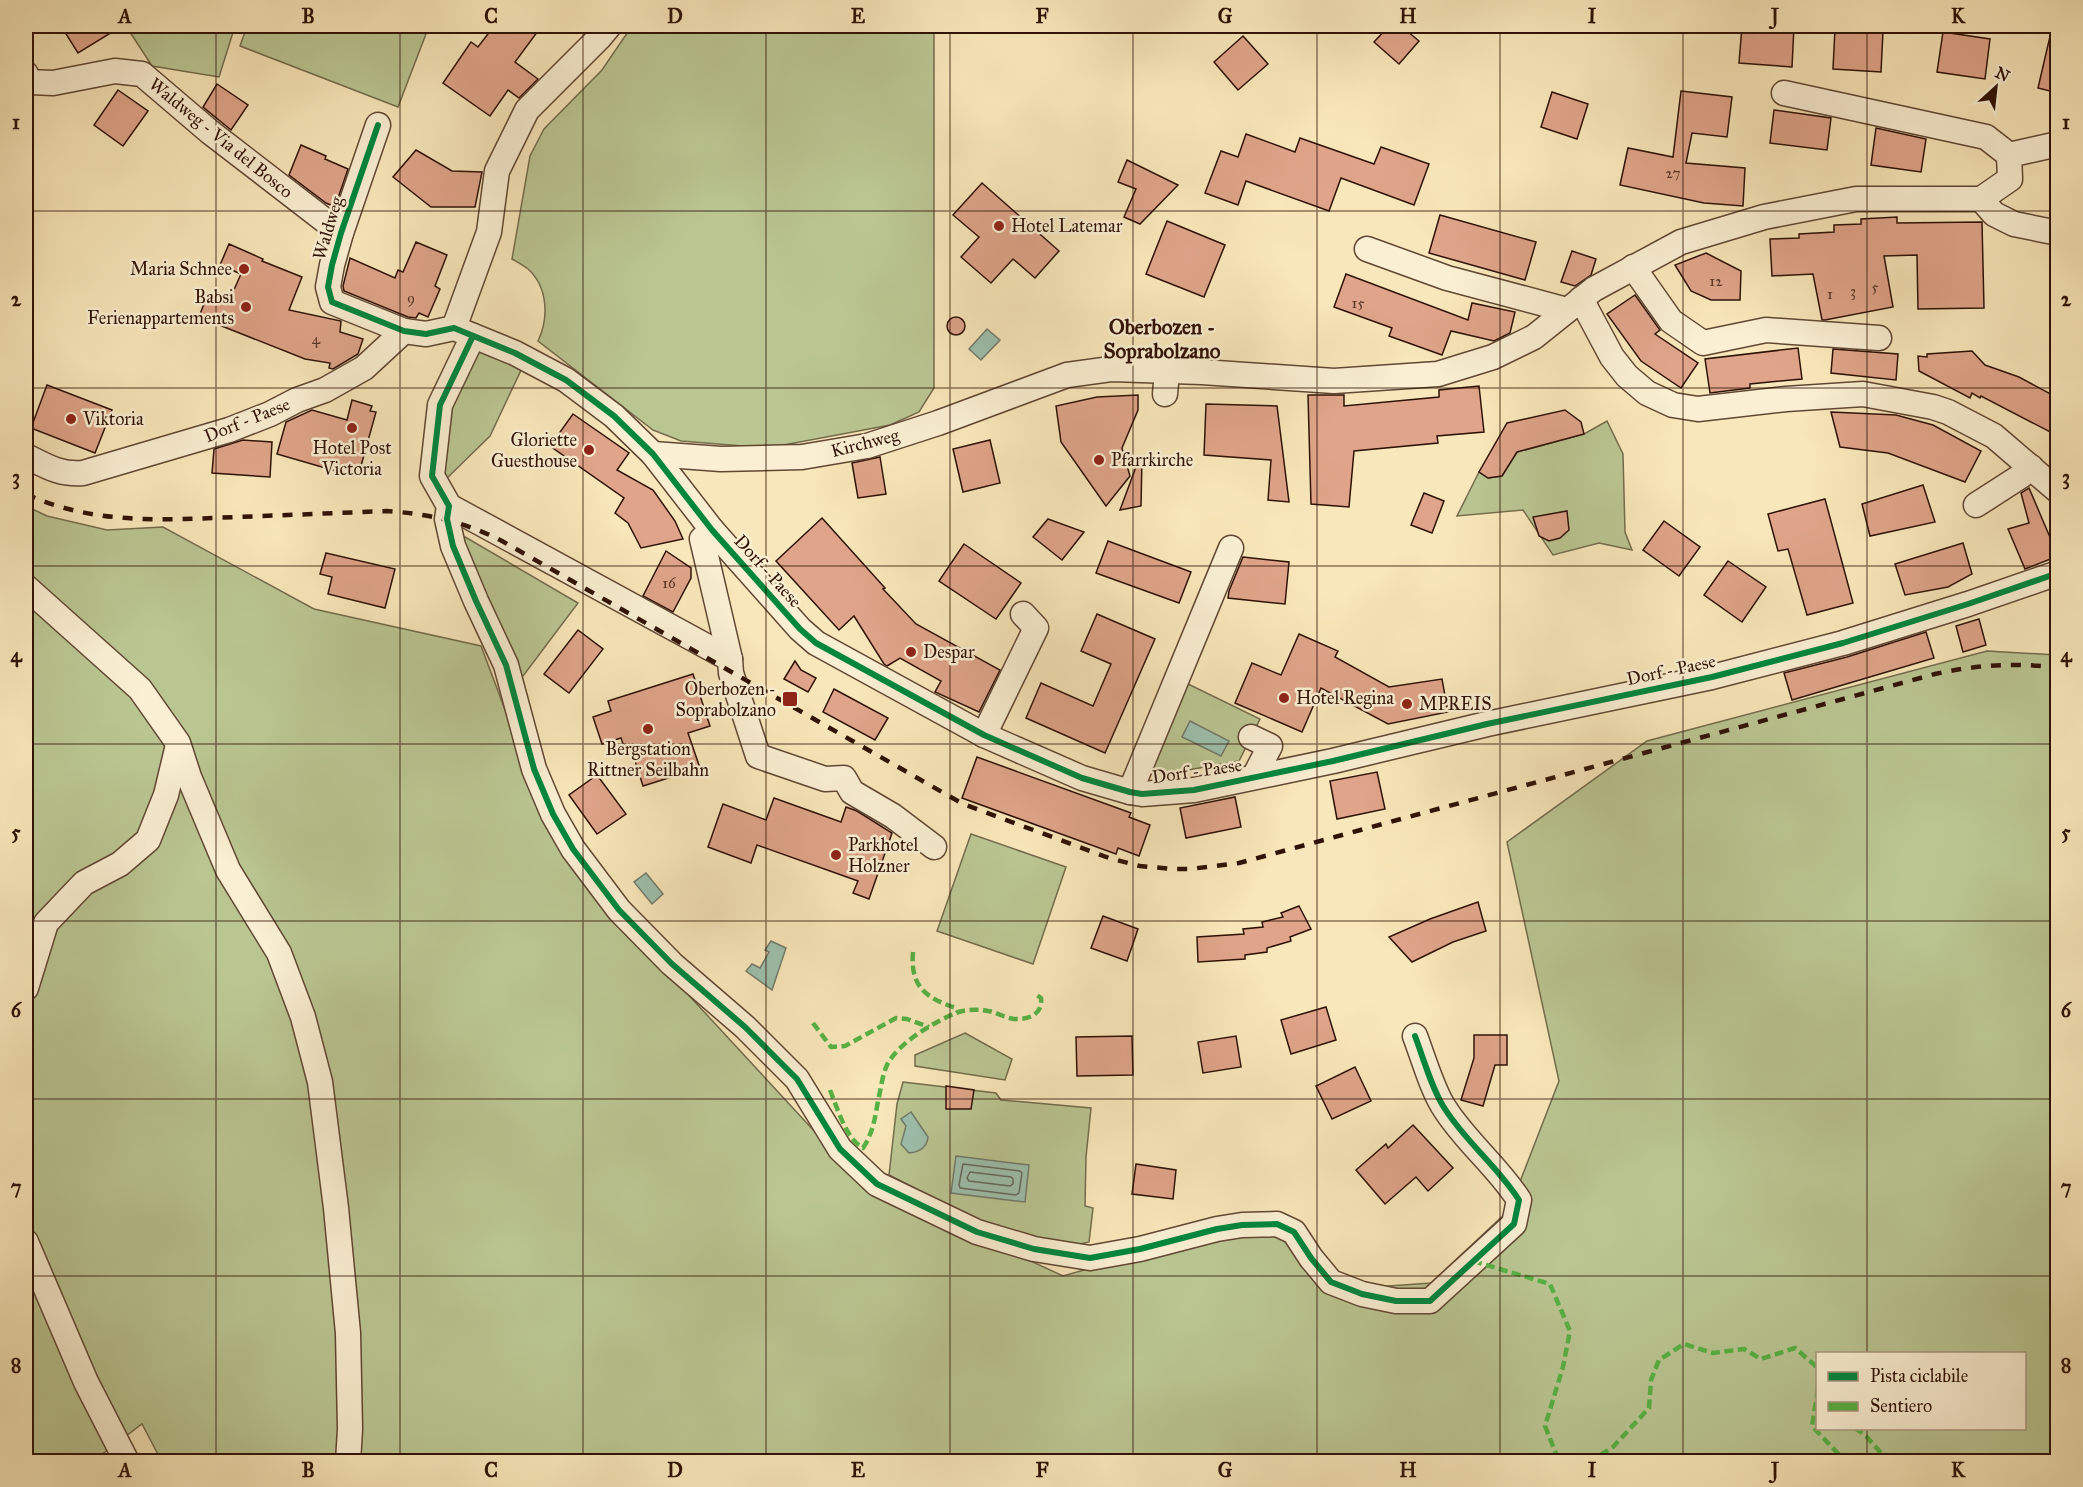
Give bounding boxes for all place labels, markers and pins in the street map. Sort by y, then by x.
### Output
place label: Hotel Latemar [1011,215,1123,237]
marker: Hotel Latemar [992,219,1006,233]
place label: Maria Schnee [130,258,232,280]
marker: Maria Schnee [237,262,251,276]
place label: Babsi Ferienappartements [87,286,234,329]
marker: Babsi Ferienappartements [239,300,253,314]
place label: Viktoria [82,408,144,430]
marker: Viktoria [64,412,78,426]
marker: Hotel Post Victoria [345,421,359,435]
place label: Gloriette Guesthouse [491,429,577,472]
place label: Hotel Post Victoria [312,437,392,480]
marker: Gloriette Guesthouse [582,443,596,457]
place label: Pfarrkirche [1111,449,1193,471]
marker: Pfarrkirche [1092,453,1106,467]
place label: Despar [923,641,975,663]
marker: Despar [904,645,918,659]
place label: Oberbozen - Soprabolzano [676,678,776,721]
place label: Hotel Regina [1296,687,1394,710]
marker: Oberbozen - Soprabolzano [781,690,799,708]
marker: Hotel Regina [1277,691,1291,705]
place label: MPREIS [1419,693,1491,715]
marker: MPREIS [1400,697,1414,711]
marker: Bergstation Rittner Seilbahn [641,722,655,736]
place label: Bergstation Rittner Seilbahn [587,738,709,781]
place label: Parkhotel Holzner [848,834,919,877]
marker: Parkhotel Holzner [829,848,843,862]

